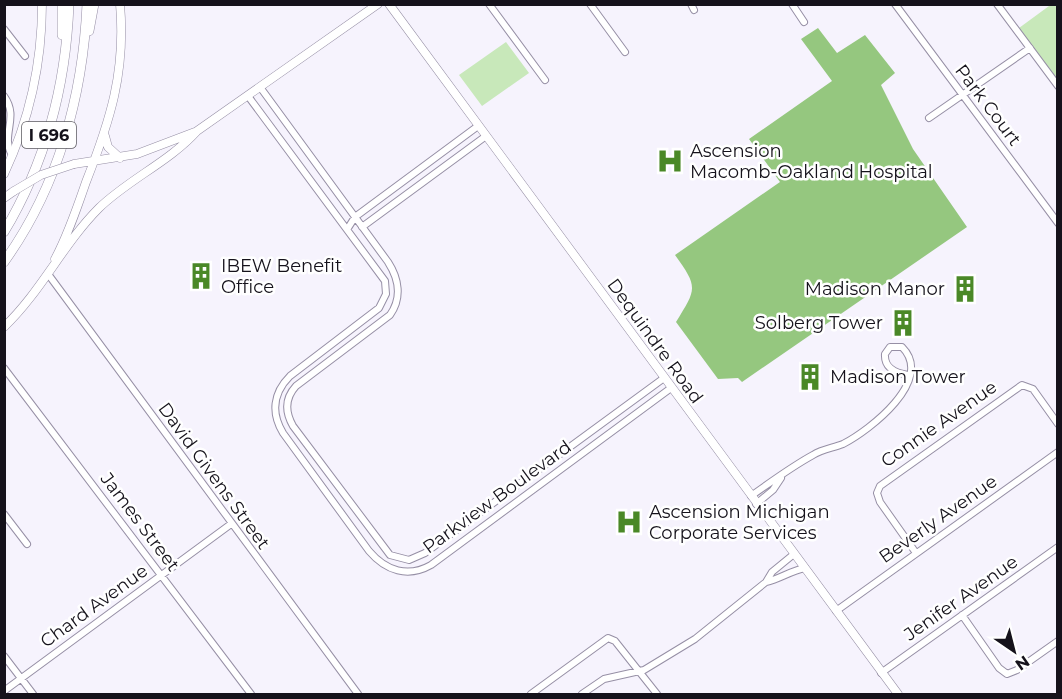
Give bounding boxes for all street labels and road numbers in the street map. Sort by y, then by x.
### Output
street label: Park Court [950,60,1026,150]
road number: I 696 [22,122,76,148]
street label: Dequindre Road [602,274,708,408]
street label: Connie Avenue [877,376,1001,472]
street label: David Givens Street [153,398,275,554]
street label: Parkview Boulevard [418,436,576,558]
street label: James Street [95,468,184,576]
street label: Beverly Avenue [875,470,1001,568]
street label: Jenifer Avenue [899,551,1022,646]
street label: Chard Avenue [36,560,152,652]

